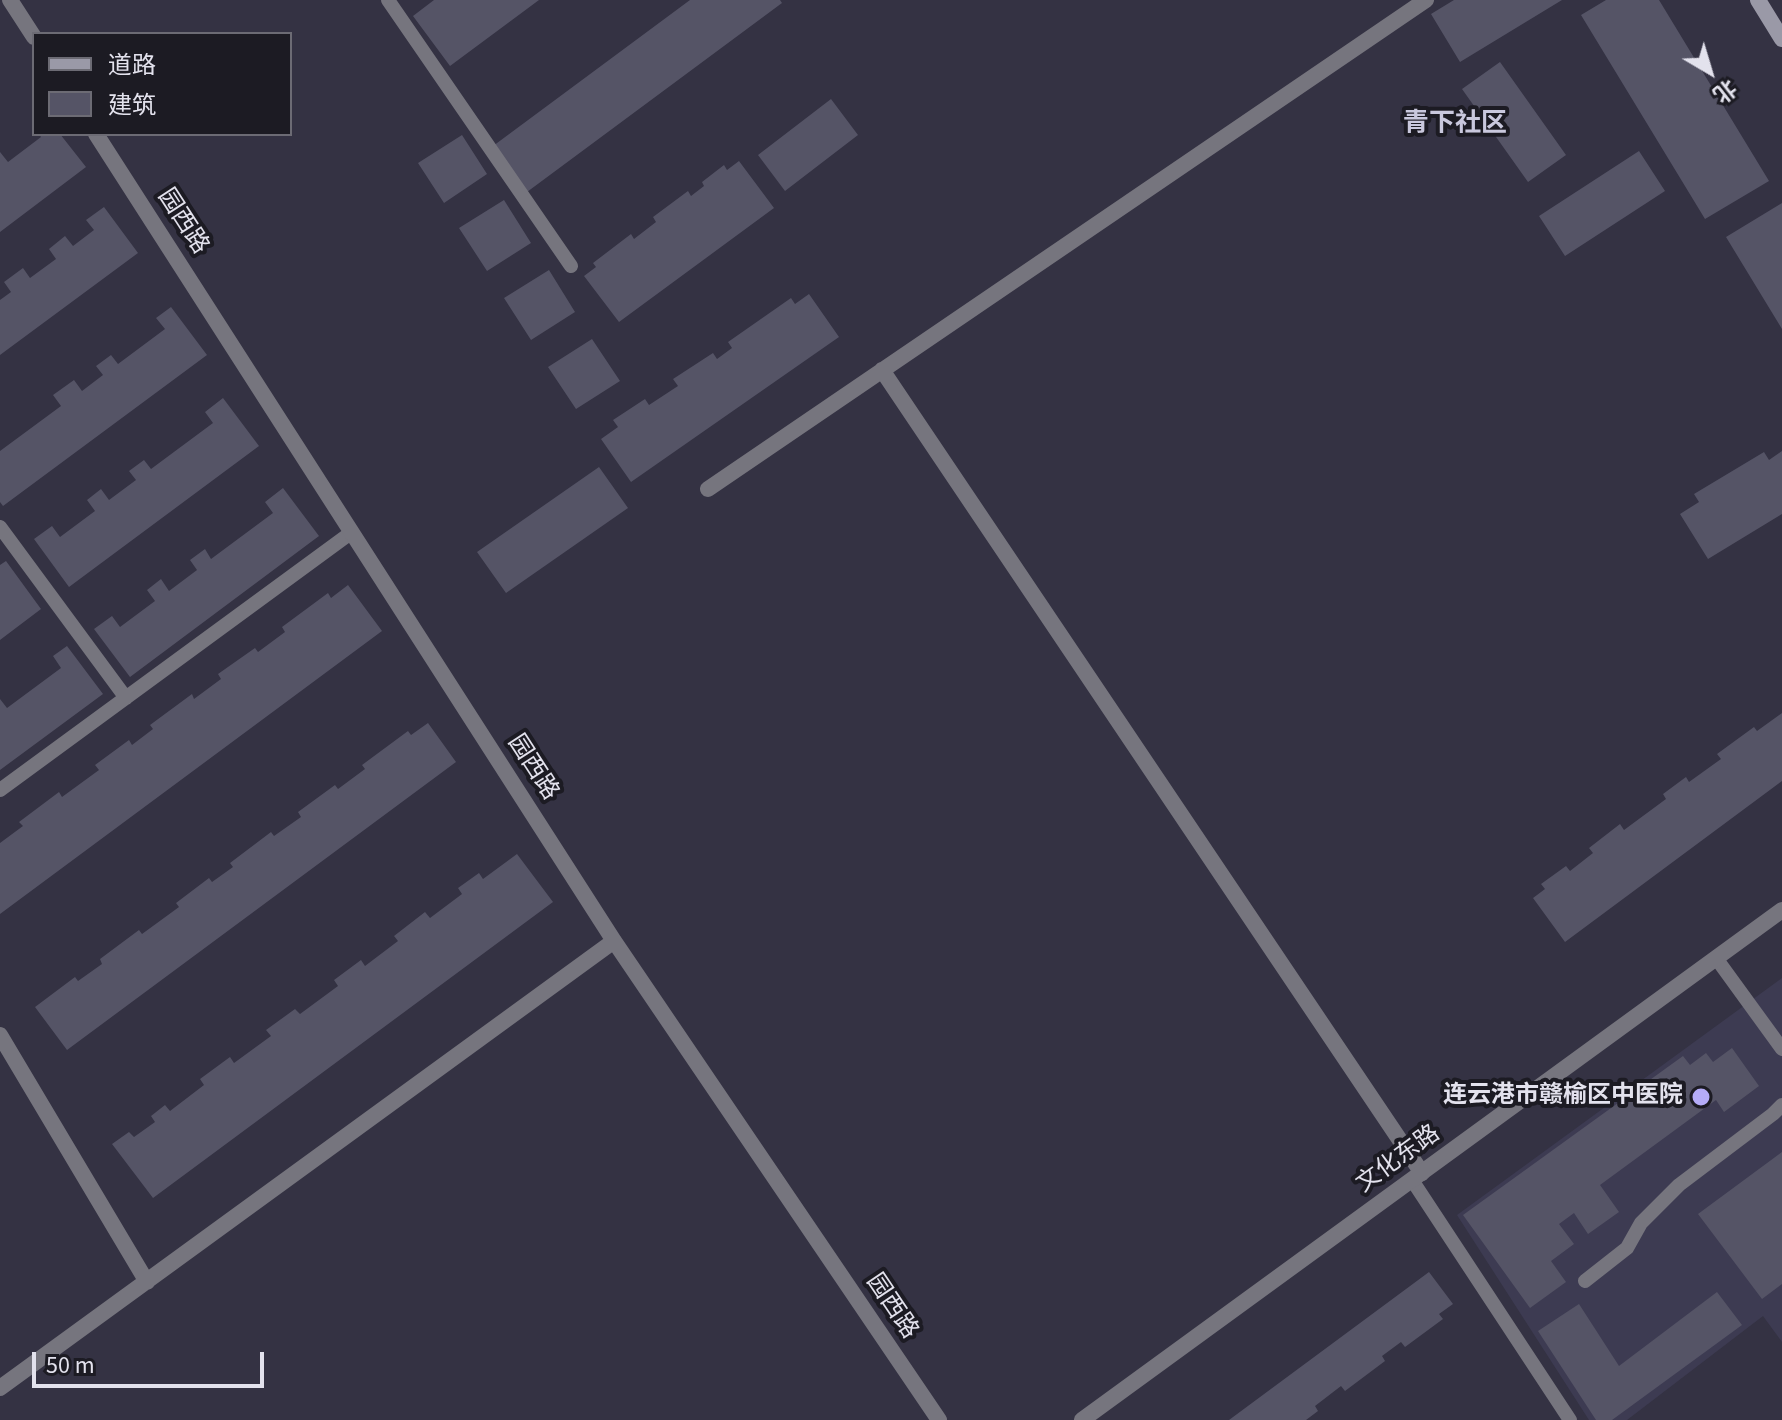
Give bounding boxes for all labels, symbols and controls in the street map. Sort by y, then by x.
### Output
legend [32,32,292,136]
north arrow [1670,32,1750,112]
text: 道路 [108,48,156,83]
text: 北 [1706,72,1743,110]
text: 建筑 [108,88,156,123]
district label: 青下社区 [1403,109,1507,141]
street label: 园西路 [150,184,214,260]
street label: 园西路 [500,730,564,806]
place label: 连云港市赣榆区中医院 [1443,1083,1683,1111]
marker: 连云港市赣榆区中医院 [1690,1086,1712,1108]
street label: 文化东路 [1352,1120,1446,1200]
street label: 园西路 [859,1269,923,1345]
scale bar [36,1336,268,1386]
text: 50 m [46,1348,95,1383]

